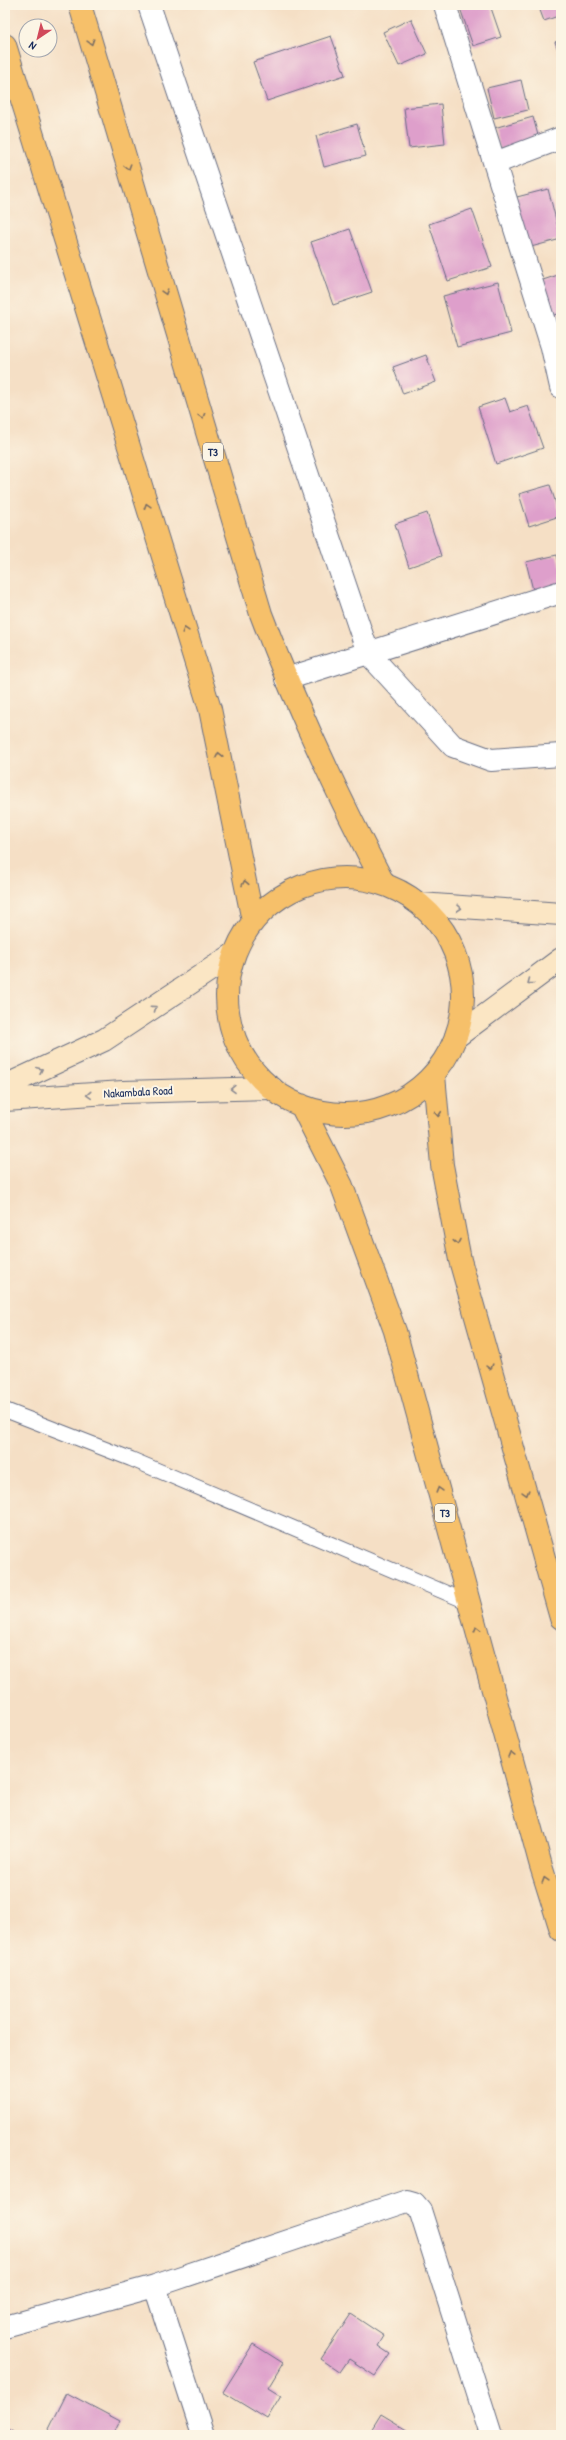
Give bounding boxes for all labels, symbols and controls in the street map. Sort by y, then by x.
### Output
north arrow [18,18,58,58]
text: N [26,39,39,54]
one-way arrow [86,39,95,46]
one-way arrow [123,163,132,170]
one-way arrow [160,288,169,295]
one-way arrow [197,413,206,420]
road number: T3 [203,443,223,461]
one-way arrow [143,503,152,510]
one-way arrow [181,627,190,634]
one-way arrow [216,752,224,759]
one-way arrow [242,880,250,886]
one-way arrow [456,903,462,912]
one-way arrow [527,977,534,984]
one-way arrow [150,1006,157,1013]
one-way arrow [36,1067,44,1075]
street label: Nakambala Road [103,1081,173,1102]
one-way arrow [230,1085,236,1093]
one-way arrow [86,1090,92,1099]
one-way arrow [433,1111,442,1117]
one-way arrow [452,1239,461,1245]
one-way arrow [486,1364,494,1371]
one-way arrow [435,1487,444,1494]
one-way arrow [521,1489,530,1496]
road number: T3 [435,1504,455,1522]
one-way arrow [473,1626,482,1633]
one-way arrow [507,1751,516,1758]
one-way arrow [541,1876,550,1883]

